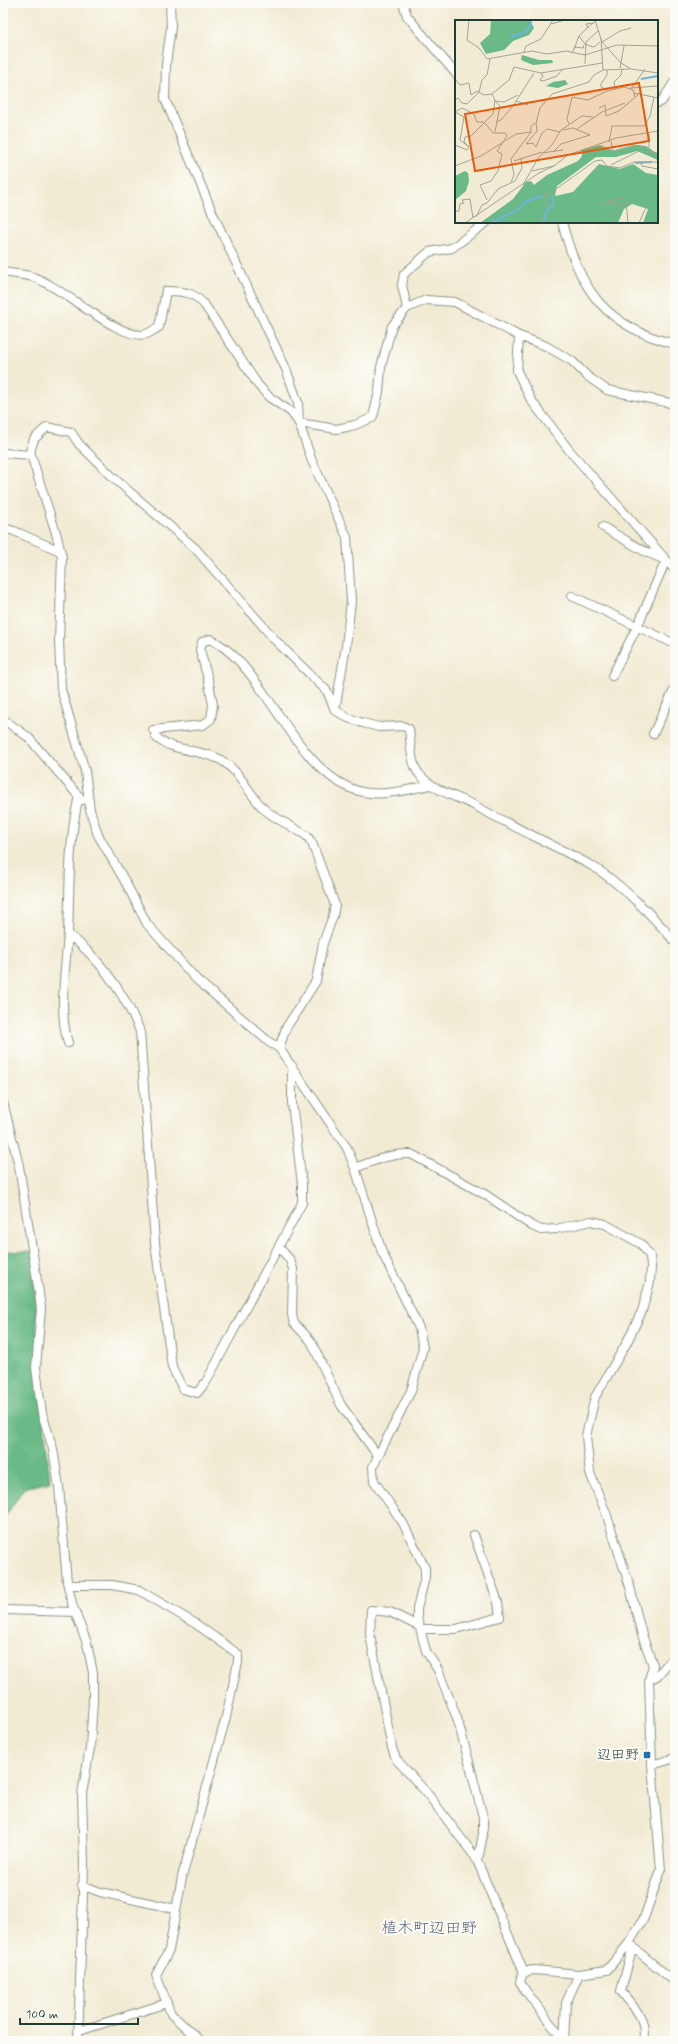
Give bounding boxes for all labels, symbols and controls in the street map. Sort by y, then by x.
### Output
inset map [455,20,658,223]
place label: 辺田野 [597,1746,639,1764]
marker: 辺田野 [642,1750,652,1760]
district label: 植木町辺田野 [381,1918,477,1939]
scale bar [20,2000,138,2026]
text: 100 m [26,2007,58,2023]

